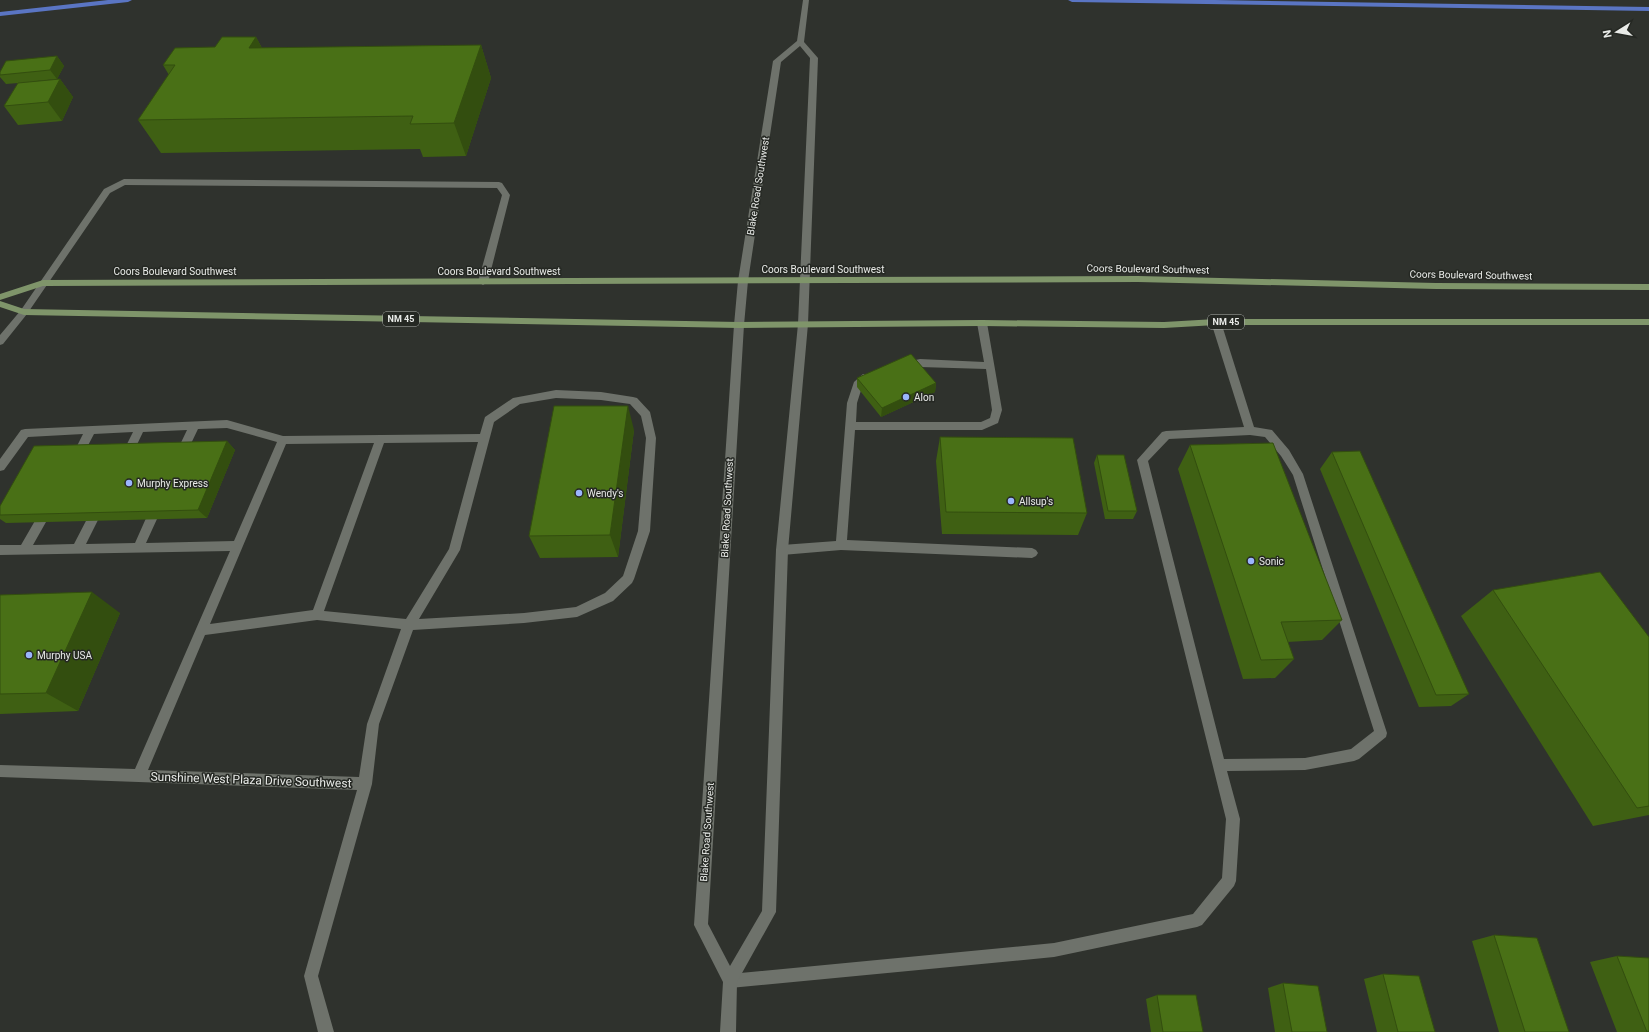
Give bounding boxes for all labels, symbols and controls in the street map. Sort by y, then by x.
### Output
north arrow [1597,12,1637,52]
text: N [1601,29,1615,39]
street label: Blake Road Southwest [745,136,771,236]
street label: Coors Boulevard Southwest [1086,262,1210,276]
street label: Coors Boulevard Southwest [762,264,884,275]
street label: Coors Boulevard Southwest [114,266,236,277]
street label: Coors Boulevard Southwest [438,266,560,277]
street label: Coors Boulevard Southwest [1409,268,1533,282]
road number: NM 45 [383,312,419,326]
road number: NM 45 [1208,315,1244,329]
marker: Alon [901,392,911,402]
place label: Alon [914,392,934,403]
street label: Blake Road Southwest [719,458,735,558]
marker: Murphy Express [124,478,134,488]
place label: Murphy Express [137,478,208,489]
marker: Wendy's [574,488,584,498]
place label: Wendy's [587,488,624,499]
marker: Allsup's [1006,496,1016,506]
place label: Allsup's [1019,496,1053,507]
marker: Sonic [1246,556,1256,566]
place label: Sonic [1259,556,1284,567]
marker: Murphy USA [24,650,34,660]
place label: Murphy USA [37,650,92,661]
street label: Sunshine West Plaza Drive Southwest [150,769,352,791]
street label: Blake Road Southwest [698,782,716,882]

